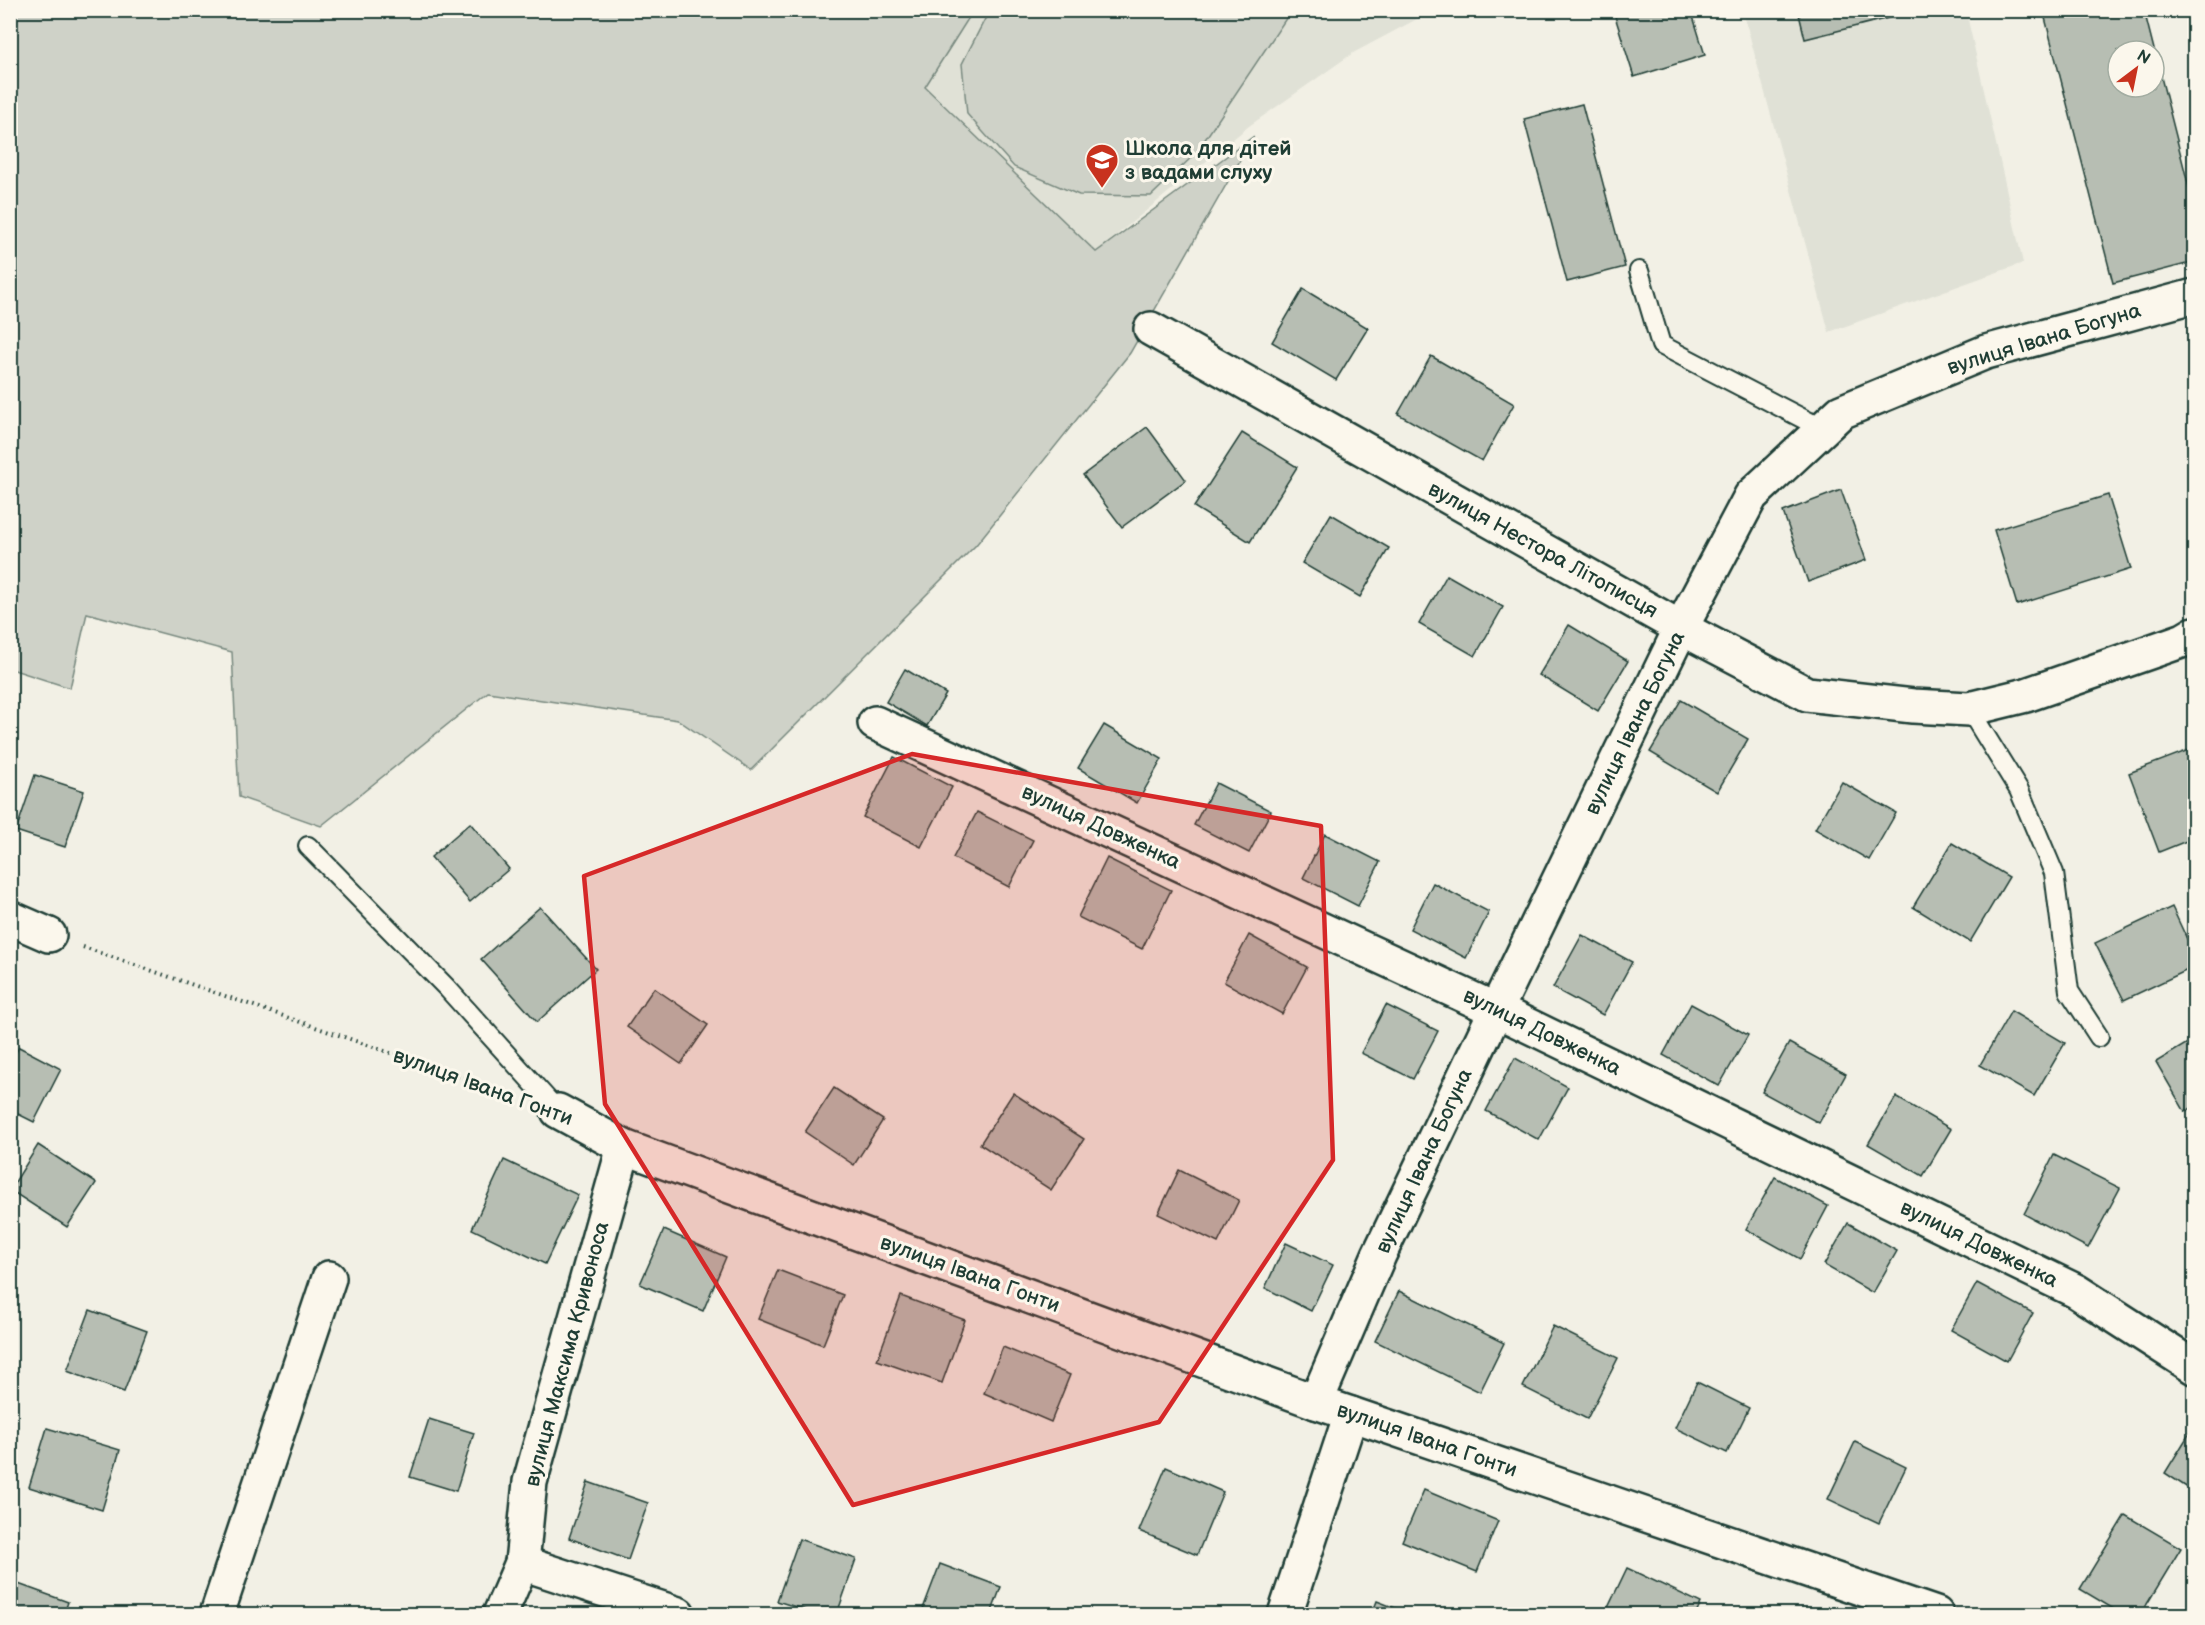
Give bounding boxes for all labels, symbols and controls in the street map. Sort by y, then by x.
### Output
north arrow [2106,39,2166,99]
text: N [2133,46,2153,69]
place label: Школа для дітей з вадами слуху [1125,136,1291,185]
school or university icon: Школа для дітей з вадами слуху [1084,142,1120,189]
street label: вулиця Івана Богуна [1944,297,2144,380]
street label: вулиця Нестора Літописця [1424,476,1662,624]
street label: вулиця Івана Богуна [1580,627,1691,819]
street label: вулиця Довженка [1018,779,1185,875]
street label: вулиця Довженка [1459,983,1625,1081]
street label: вулиця Івана Гонти [390,1043,576,1131]
street label: вулиця Івана Богуна [1370,1064,1478,1257]
street label: вулиця Довженка [1896,1195,2062,1293]
street label: вулиця Максима Кривоноса [520,1218,615,1489]
street label: вулиця Івана Гонти [877,1230,1063,1318]
street label: вулиця Івана Гонти [1333,1397,1521,1483]

